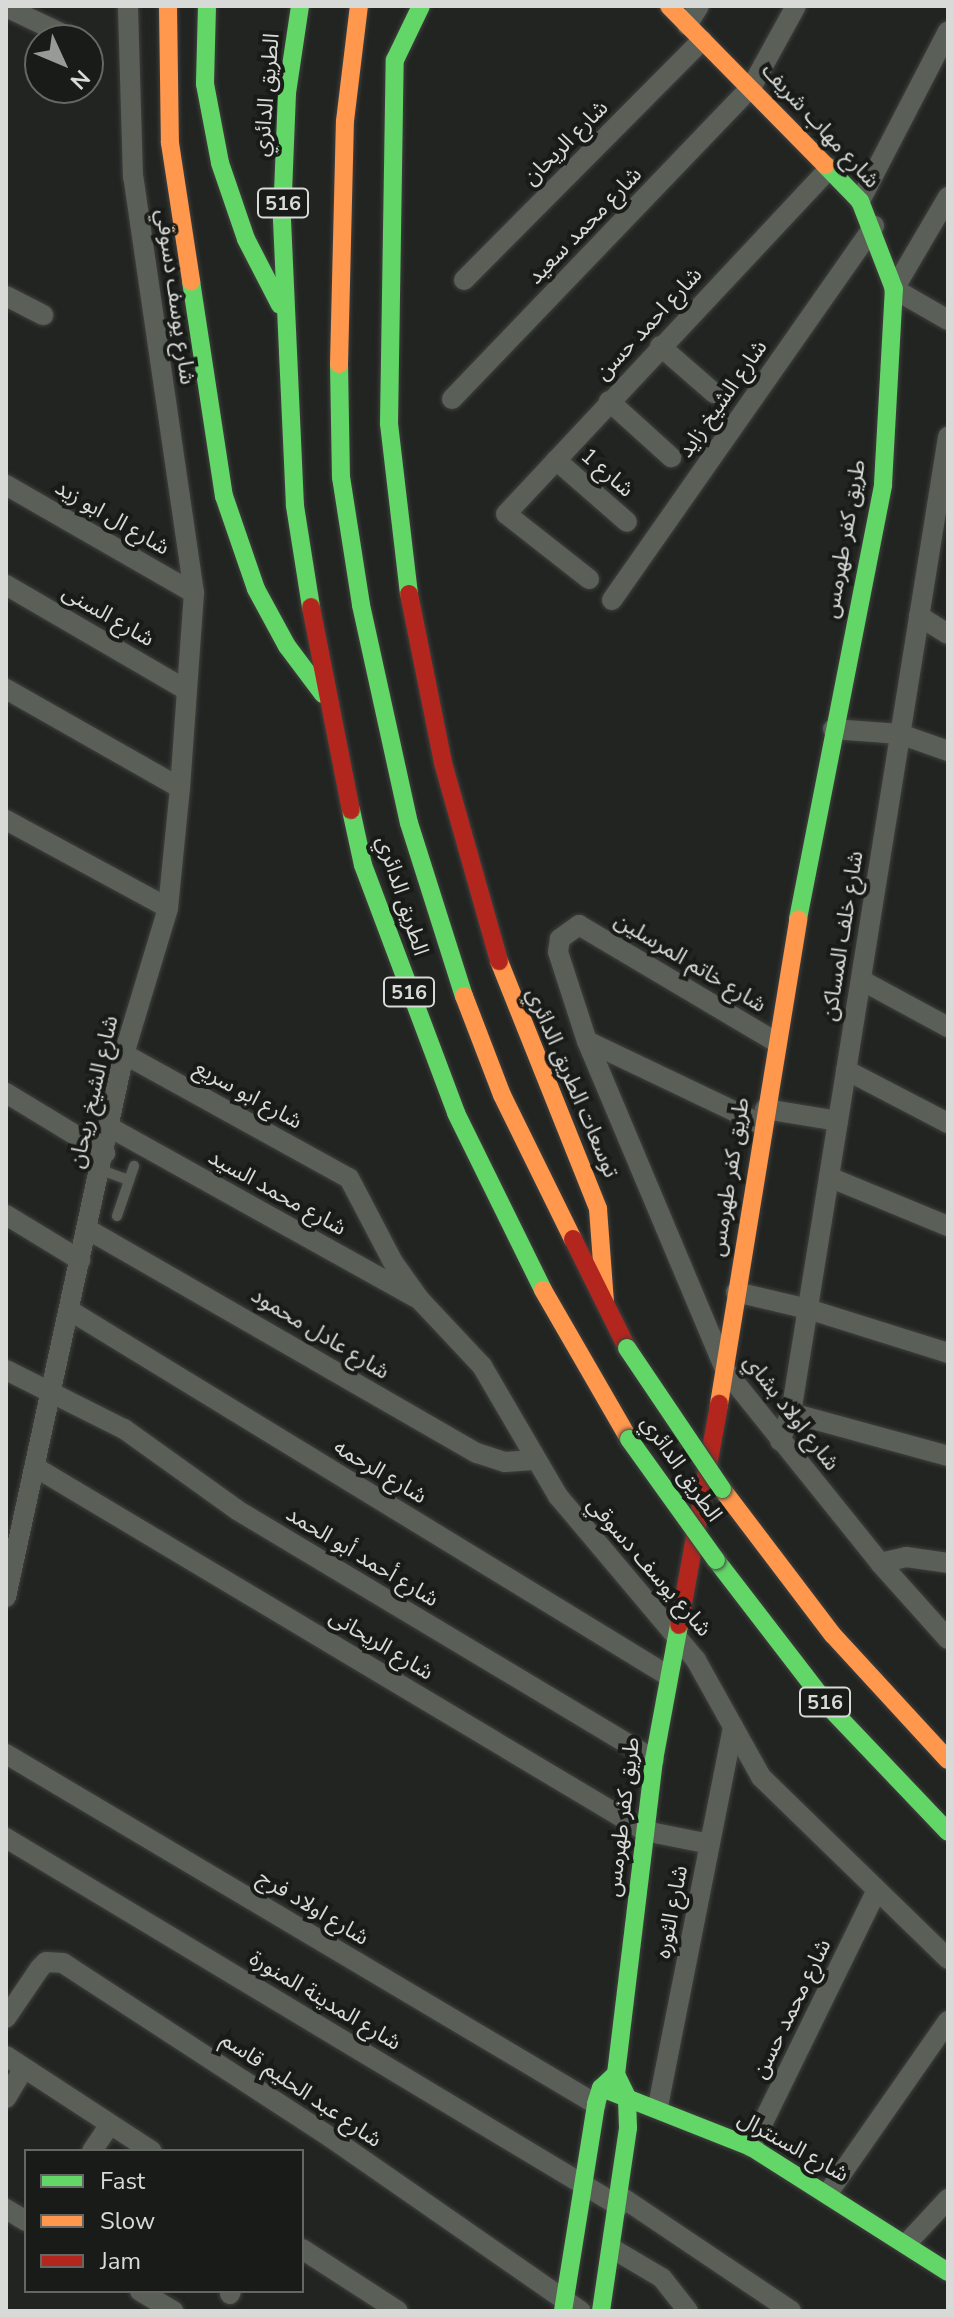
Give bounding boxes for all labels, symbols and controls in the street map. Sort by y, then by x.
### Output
north arrow [24,24,104,104]
street label: الطريق الدائري [248,32,286,158]
street label: شارع مهاب شريف [755,58,885,194]
text: N [63,63,96,96]
street label: شارع الريحان [518,95,614,191]
street label: شارع محمد سعيد [522,162,648,290]
road number: 516 [257,187,309,219]
street label: شارع يوسف دسوقي [150,208,200,386]
street label: شارع احمد حسن [590,262,708,386]
street label: شارع الشيخ زايد [673,335,773,463]
street label: شارع 1 [575,443,639,503]
street label: طريق كفر طهرمس [818,458,872,620]
street label: شارع ال ابو زيد [50,475,174,561]
street label: شارع السنى [57,579,159,653]
street label: الطريق الدائري [370,833,434,959]
street label: شارع خلف المساكن [817,849,869,1023]
street label: شارع خاتم المرسلين [609,907,771,1019]
road number: 516 [383,976,435,1008]
street label: توسعات الطريق الدائري [520,984,624,1182]
street label: شارع الشيخ ريحان [64,1013,124,1171]
street label: شارع ابو سريع [189,1055,307,1135]
street label: طريق كفر طهرمس [704,1096,756,1258]
street label: شارع محمد السيد [203,1144,351,1242]
street label: شارع عادل محمود [246,1282,394,1386]
street label: شارع اولاد بشاي [737,1350,845,1476]
street label: الطريق الدائري [635,1411,727,1527]
street label: شارع الرحمه [329,1434,431,1510]
street label: شارع يوسف دسوقي [581,1492,717,1642]
street label: شارع أحمد أبو الحمد [281,1501,443,1613]
street label: شارع الريحانى [324,1604,438,1686]
road number: 516 [799,1686,851,1718]
street label: طريق كفر طهرمس [600,1736,646,1898]
street label: شارع الثوره [650,1863,694,1961]
street label: شارع اولاد فرج [253,1864,373,1952]
street label: شارع محمد حسن [747,1935,837,2083]
street label: شارع المدينة المنورة [244,1945,406,2057]
street label: شارع عبد الحليم قاسم [216,2026,386,2154]
street label: شارع السنترال [733,2106,853,2188]
legend [24,2149,304,2293]
text: Fast [100,2165,145,2197]
text: Slow [100,2205,155,2237]
text: Jam [100,2245,141,2277]

